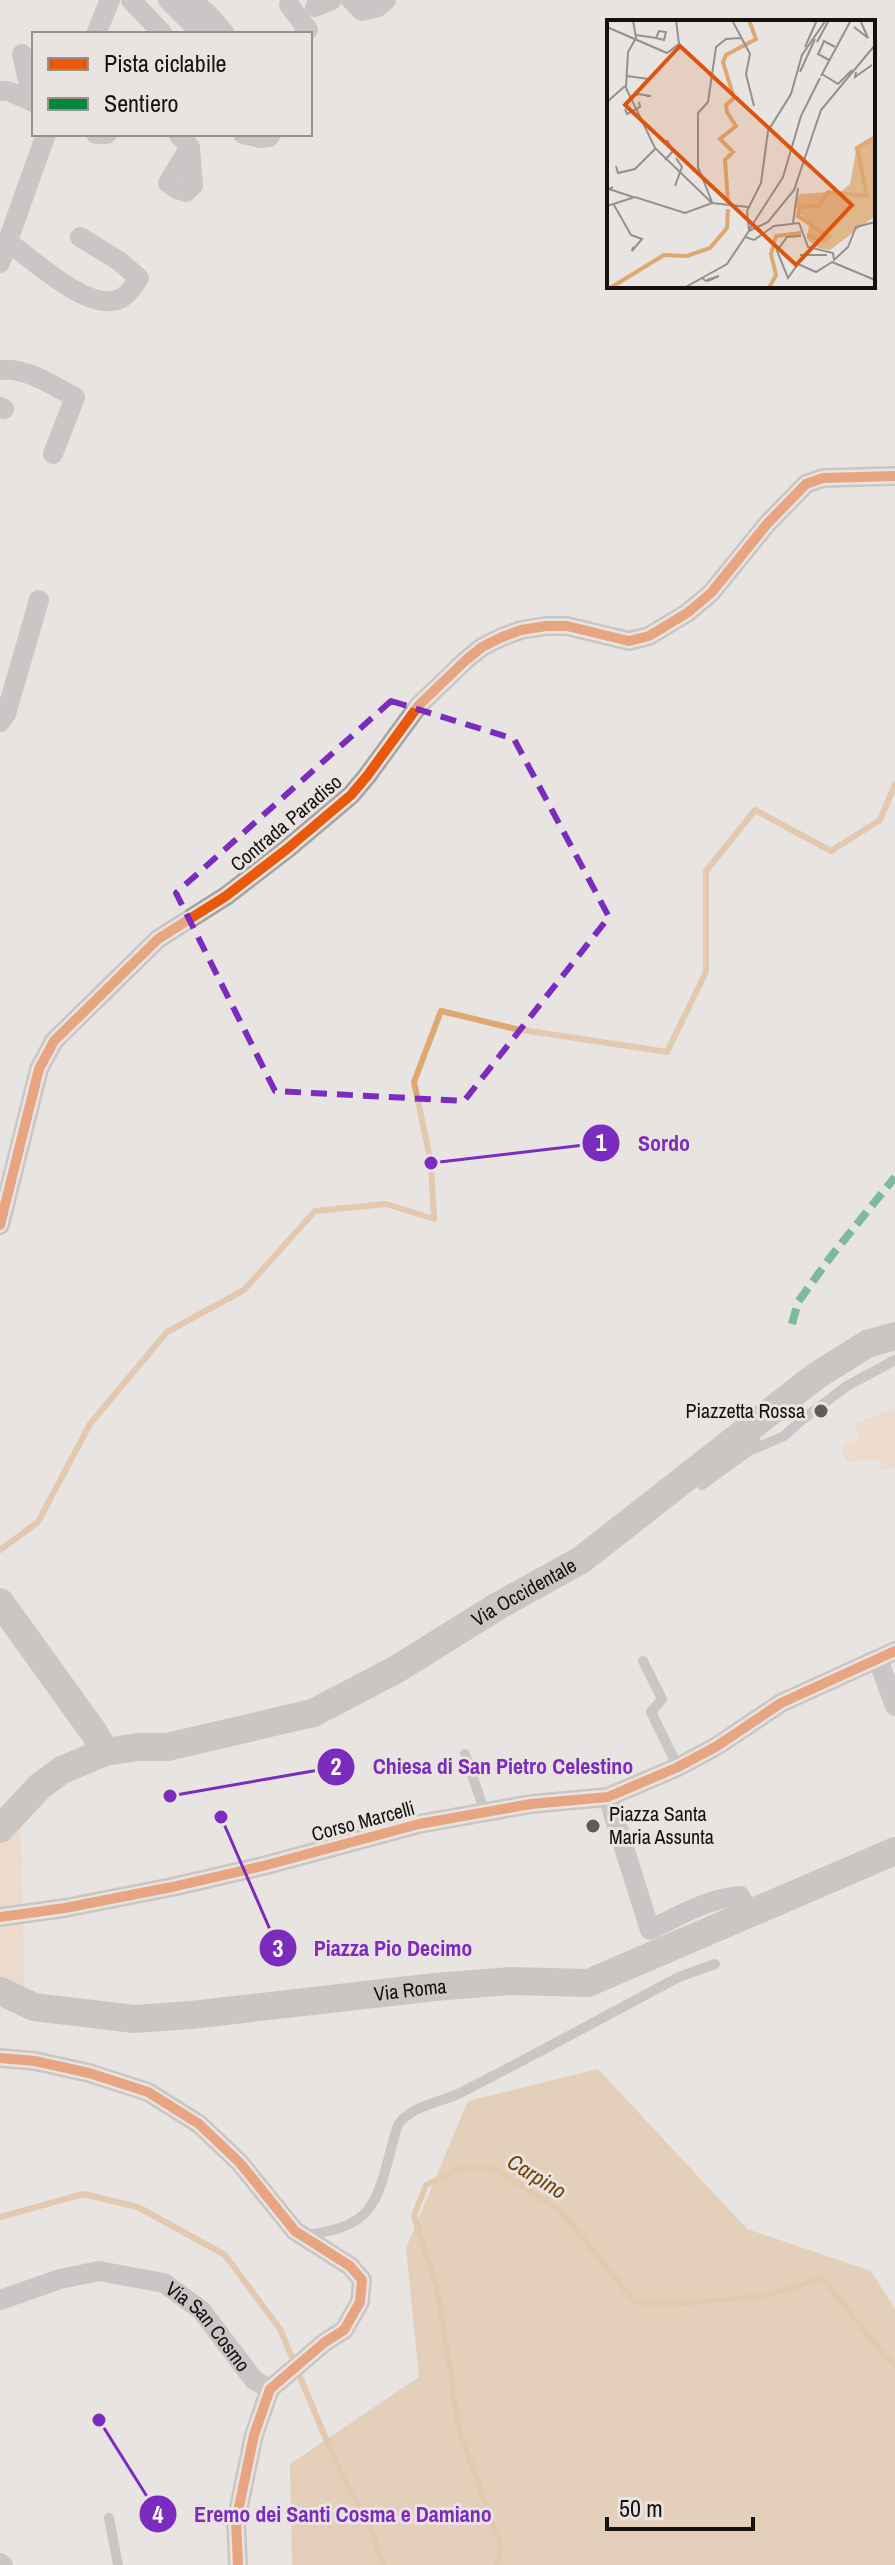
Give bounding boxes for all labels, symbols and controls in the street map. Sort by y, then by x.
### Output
inset map [607,20,875,288]
legend [32,32,312,136]
text: Pista ciclabile [104,47,227,79]
text: Sentiero [104,87,178,119]
street label: Contrada Paradiso [224,768,347,877]
callout: Sordo [581,1120,706,1166]
text: 1 [596,1126,607,1158]
text: Sordo [638,1128,690,1158]
place label: Piazzetta Rossa [686,1397,805,1424]
marker: Piazzetta Rossa [812,1402,830,1420]
street label: Via Occidentale [466,1551,581,1632]
callout: Chiesa di San Pietro Celestino [316,1744,649,1790]
text: 2 [331,1750,342,1782]
text: Chiesa di San Pietro Celestino [373,1751,633,1781]
street label: Corso Marcelli [308,1794,417,1847]
place label: Piazza Santa Maria Assunta [609,1800,714,1850]
marker: Piazza Santa Maria Assunta [584,1817,602,1835]
callout: Piazza Pio Decimo [258,1925,488,1971]
text: 3 [273,1932,284,1964]
text: Piazza Pio Decimo [314,1933,472,1963]
street label: Via Roma [372,1972,447,2007]
water label: Carpino [502,2146,572,2206]
street label: Via San Cosmo [161,2275,257,2377]
scale bar [607,2481,753,2531]
callout: Eremo dei Santi Cosma e Damiano [138,2491,508,2537]
text: 50 m [619,2492,663,2524]
text: 4 [153,2498,164,2530]
text: Eremo dei Santi Cosma e Damiano [194,2499,492,2529]

